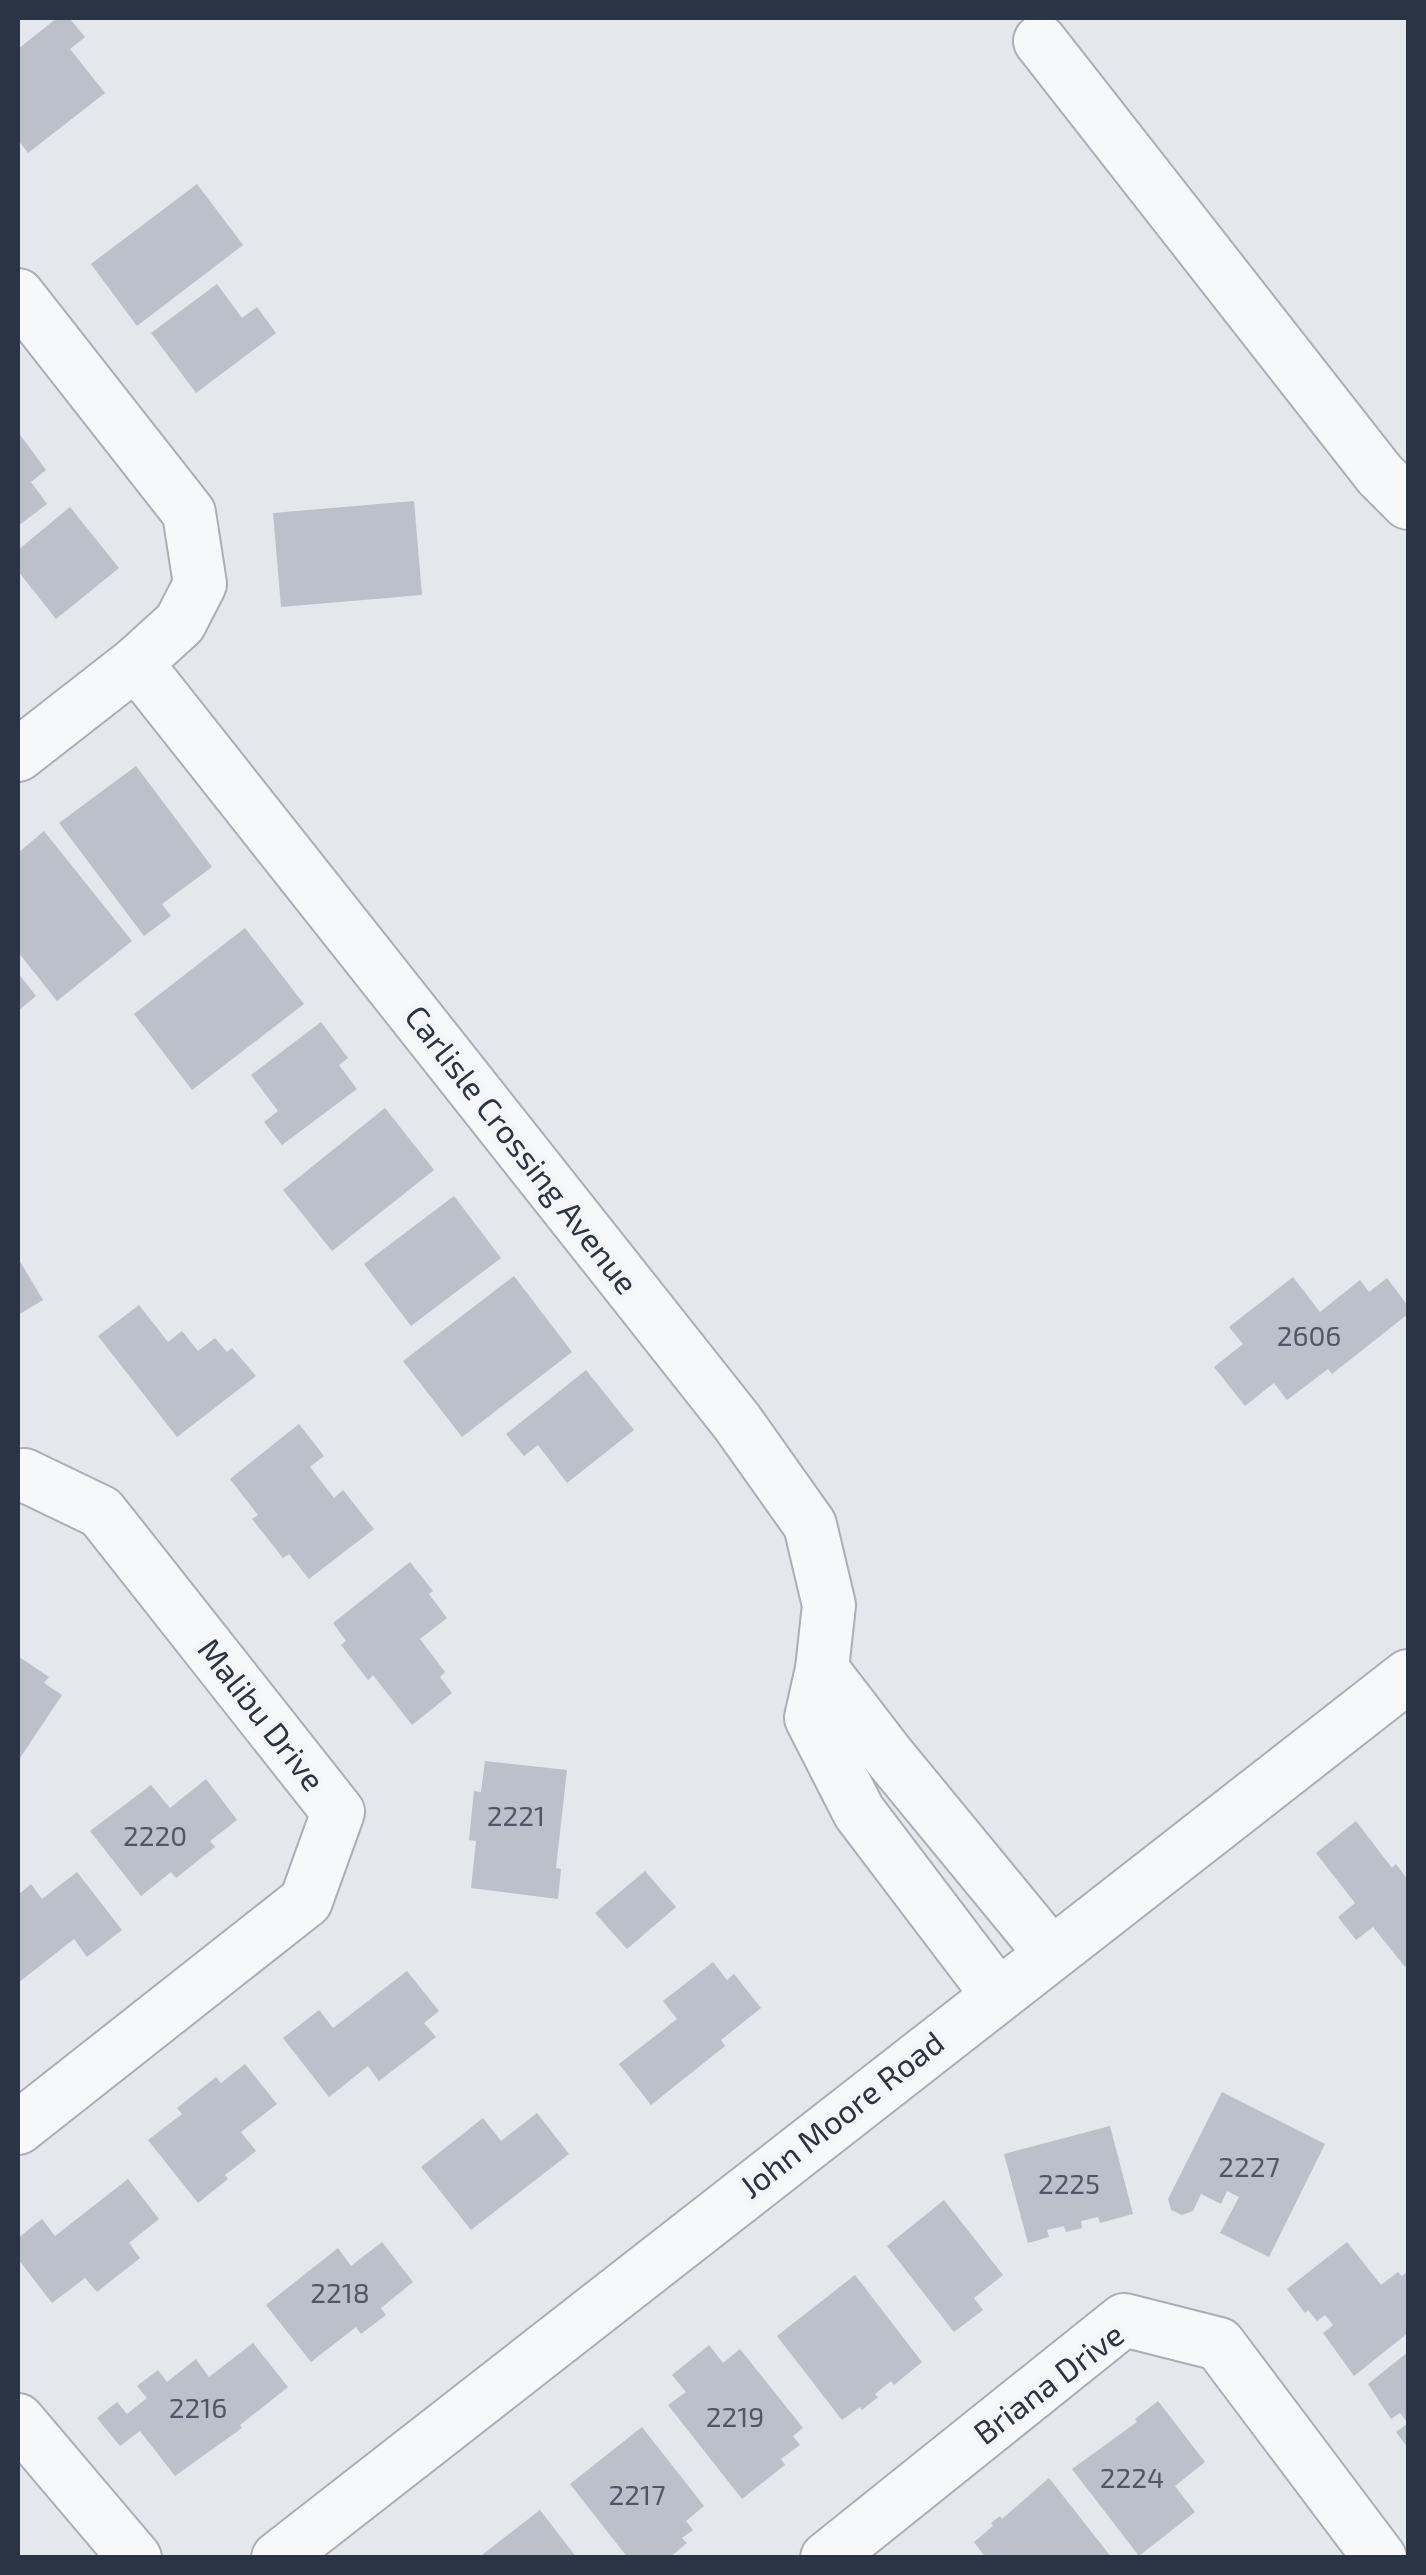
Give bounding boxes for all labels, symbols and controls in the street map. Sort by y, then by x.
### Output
street label: Carlisle Crossing Avenue [398,997,647,1301]
house number: 2606 [1277,1318,1341,1352]
street label: Malibu Drive [191,1630,334,1797]
house number: 2221 [487,1798,545,1832]
house number: 2220 [123,1818,187,1852]
street label: John Moore Road [731,2022,950,2205]
house number: 2227 [1218,2149,1280,2183]
house number: 2225 [1038,2166,1100,2200]
house number: 2218 [310,2275,370,2309]
street label: Briana Drive [966,2314,1130,2451]
house number: 2216 [169,2390,227,2424]
house number: 2219 [706,2399,764,2433]
house number: 2224 [1100,2460,1164,2494]
house number: 2217 [609,2477,665,2511]

